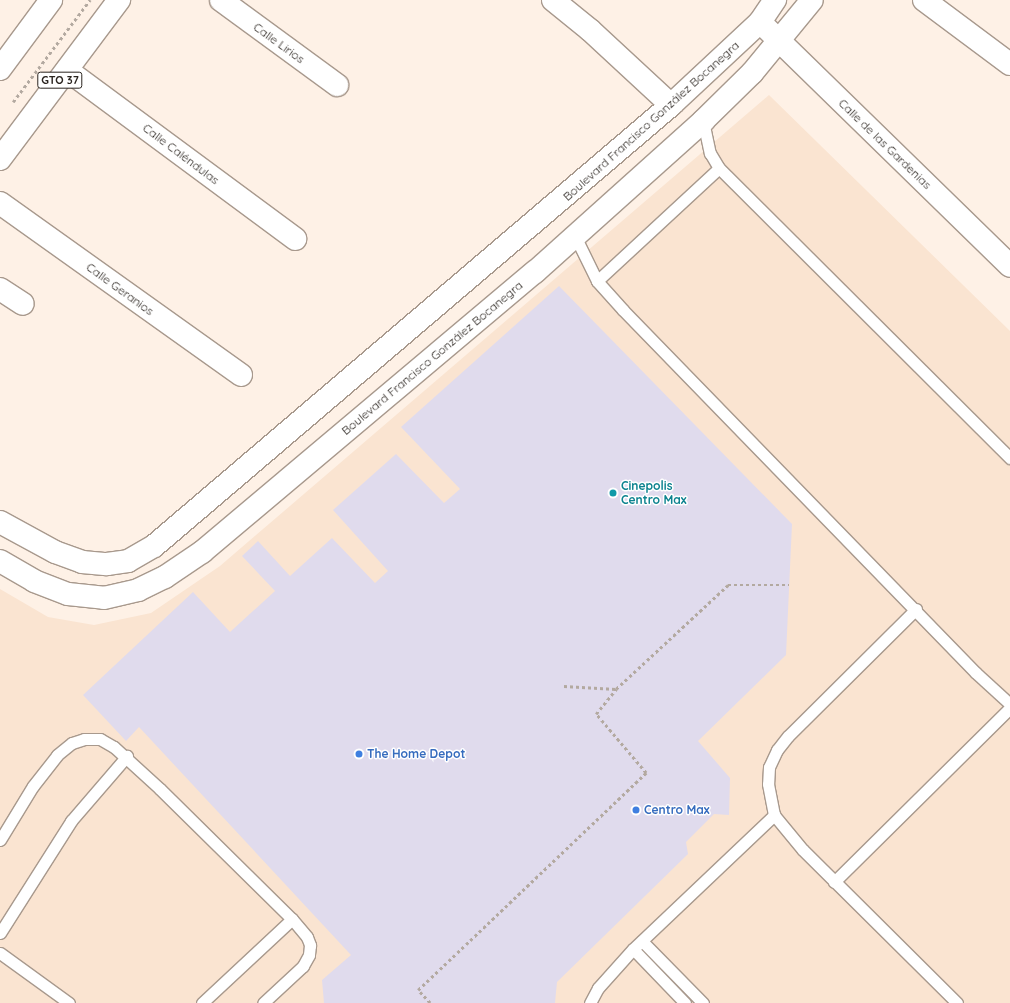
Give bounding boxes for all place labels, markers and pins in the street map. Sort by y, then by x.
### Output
place label: Cinepolis Centro Max [621,479,687,507]
marker: Cinepolis Centro Max [608,488,618,498]
place label: The Home Depot [367,747,465,761]
marker: The Home Depot [354,749,364,759]
place label: Centro Max [644,803,710,817]
marker: Centro Max [631,805,641,815]

